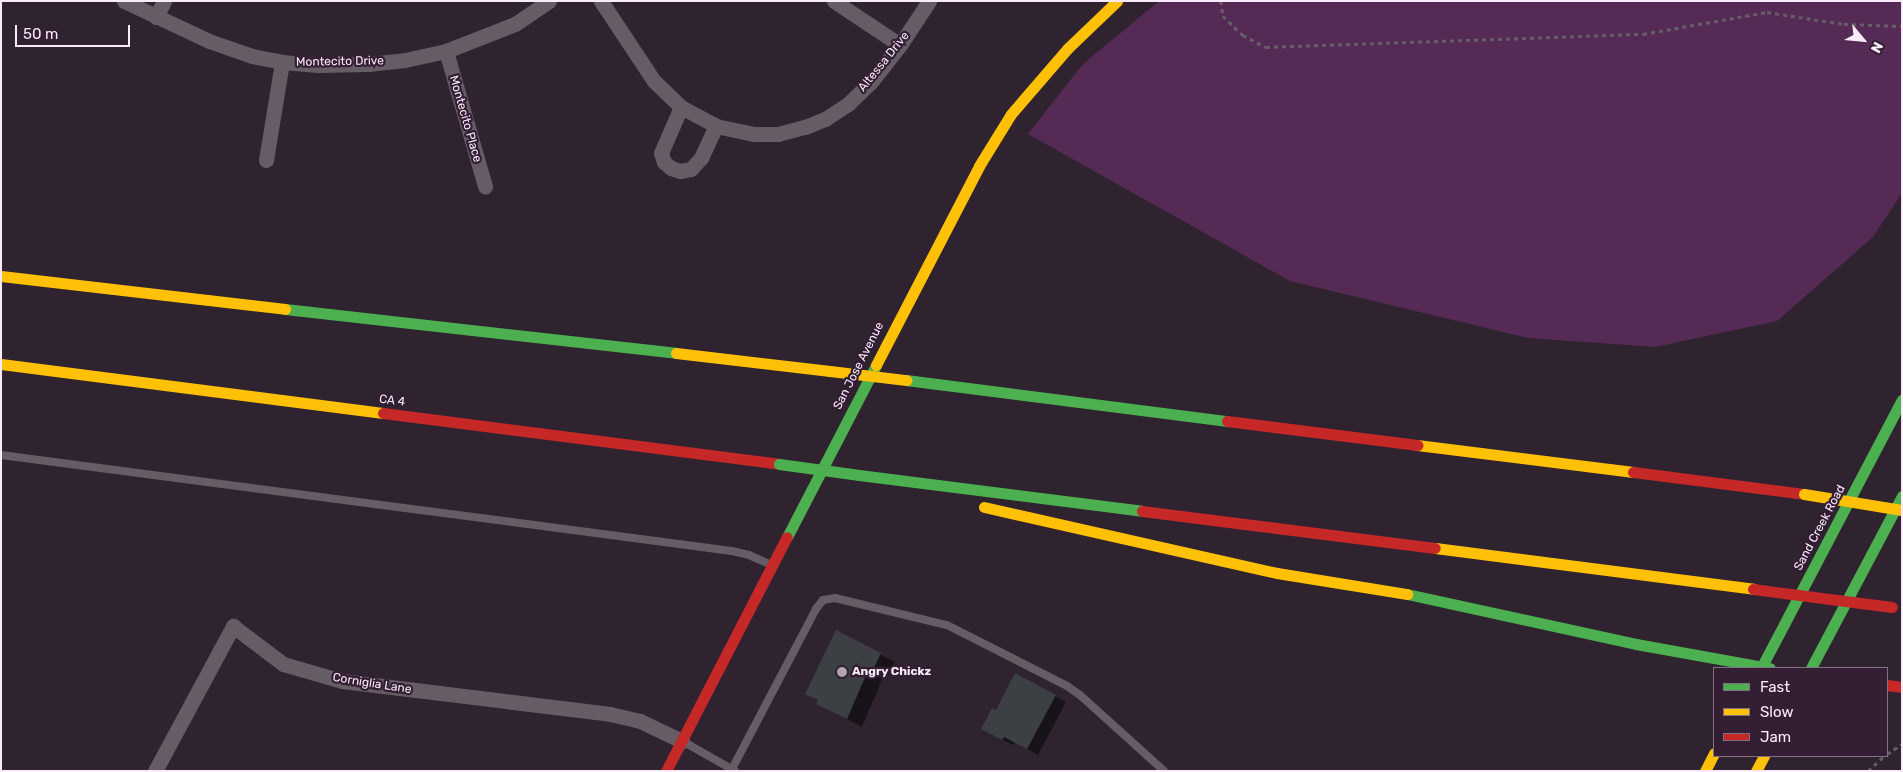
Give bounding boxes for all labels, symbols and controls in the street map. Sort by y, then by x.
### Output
scale bar [18,15,132,47]
north arrow [1838,15,1888,65]
text: 50 m [23,25,58,43]
street label: Altessa Drive [855,29,913,95]
text: N [1867,39,1887,56]
street label: Montecito Drive [296,54,384,70]
street label: Montecito Place [446,74,484,164]
street label: San Jose Avenue [831,320,887,412]
street label: CA 4 [378,392,406,410]
street label: Sand Creek Road [1791,483,1849,573]
place label: Angry Chickz [852,665,931,679]
marker: Angry Chickz [836,666,848,678]
legend [1713,667,1888,757]
street label: Corniglia Lane [332,671,412,697]
text: Fast [1760,678,1790,696]
text: Slow [1760,703,1793,721]
text: Jam [1760,728,1791,746]

